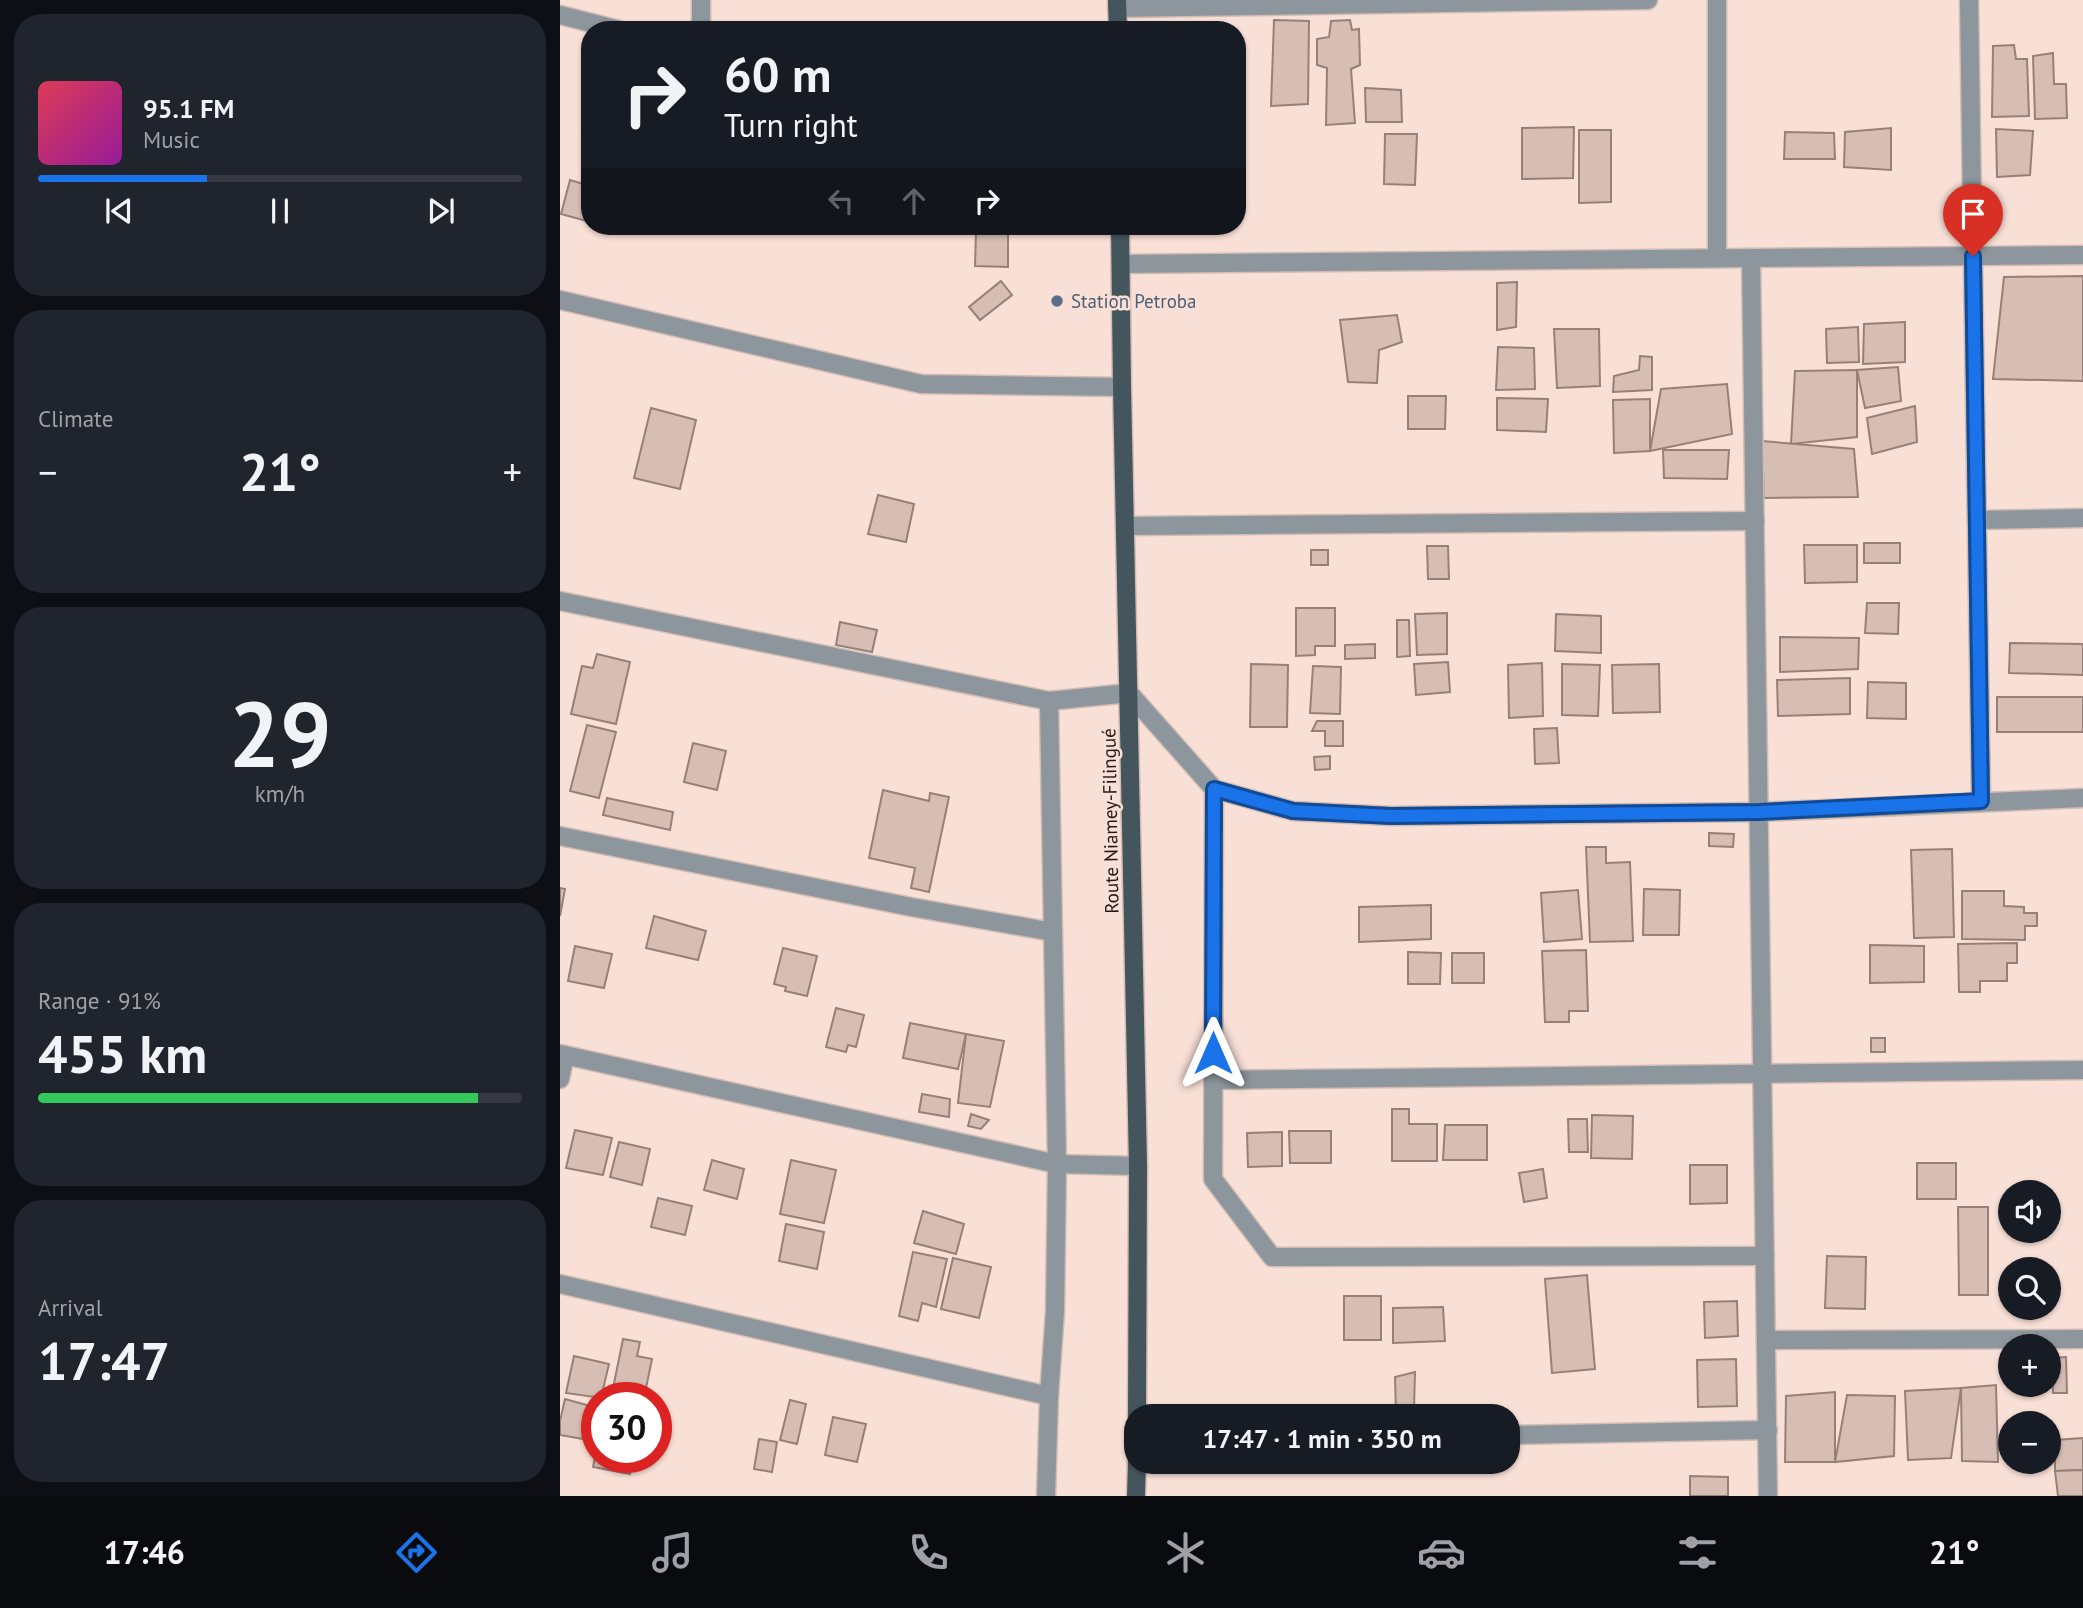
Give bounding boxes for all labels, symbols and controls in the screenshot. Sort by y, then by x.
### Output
text: 60 m [724,42,831,106]
icon: right [609,49,700,140]
text: 95.1 FM [143,92,234,125]
text: Turn right [724,104,858,146]
text: Music [143,125,200,154]
icon: left [822,182,860,220]
icon: ahead [895,182,933,220]
icon: right [968,182,1006,220]
pin [1943,184,2003,256]
icon: previous [100,192,138,230]
icon: pause [261,192,299,230]
icon: next [422,192,460,230]
icon: arrive [1954,195,1992,233]
place label: Station Petroba [1071,289,1197,313]
marker: Station Petroba [1049,293,1065,309]
text: Climate [38,404,113,433]
text: 21° [239,438,321,505]
text: − [38,447,57,496]
text: + [503,447,522,496]
text: 29 [228,674,332,792]
street label: Route Niamey-Filingué [1096,728,1124,914]
text: km/h [255,779,305,808]
text: Range · 91% [38,986,161,1015]
position arrow [1176,1016,1250,1090]
text: 455 km [38,1020,207,1087]
map controls [1998,1180,2061,1474]
button: sound [1998,1180,2061,1243]
button: search [1998,1257,2061,1320]
text: Arrival [38,1293,102,1322]
text: 17:47 [38,1327,170,1394]
button: + [1998,1334,2061,1397]
speed limit sign: 30 [581,1382,672,1473]
button: − [1998,1411,2061,1474]
text: 17:47 · 1 min · 350 m [1202,1422,1442,1455]
icon: directions [392,1528,441,1577]
icon: music [648,1528,697,1577]
icon: phone [904,1528,953,1577]
icon: climate [1161,1528,1210,1577]
icon: car [1417,1528,1466,1577]
icon: filters [1673,1528,1722,1577]
text: 17:46 [104,1531,185,1573]
text: 21° [1929,1531,1979,1573]

